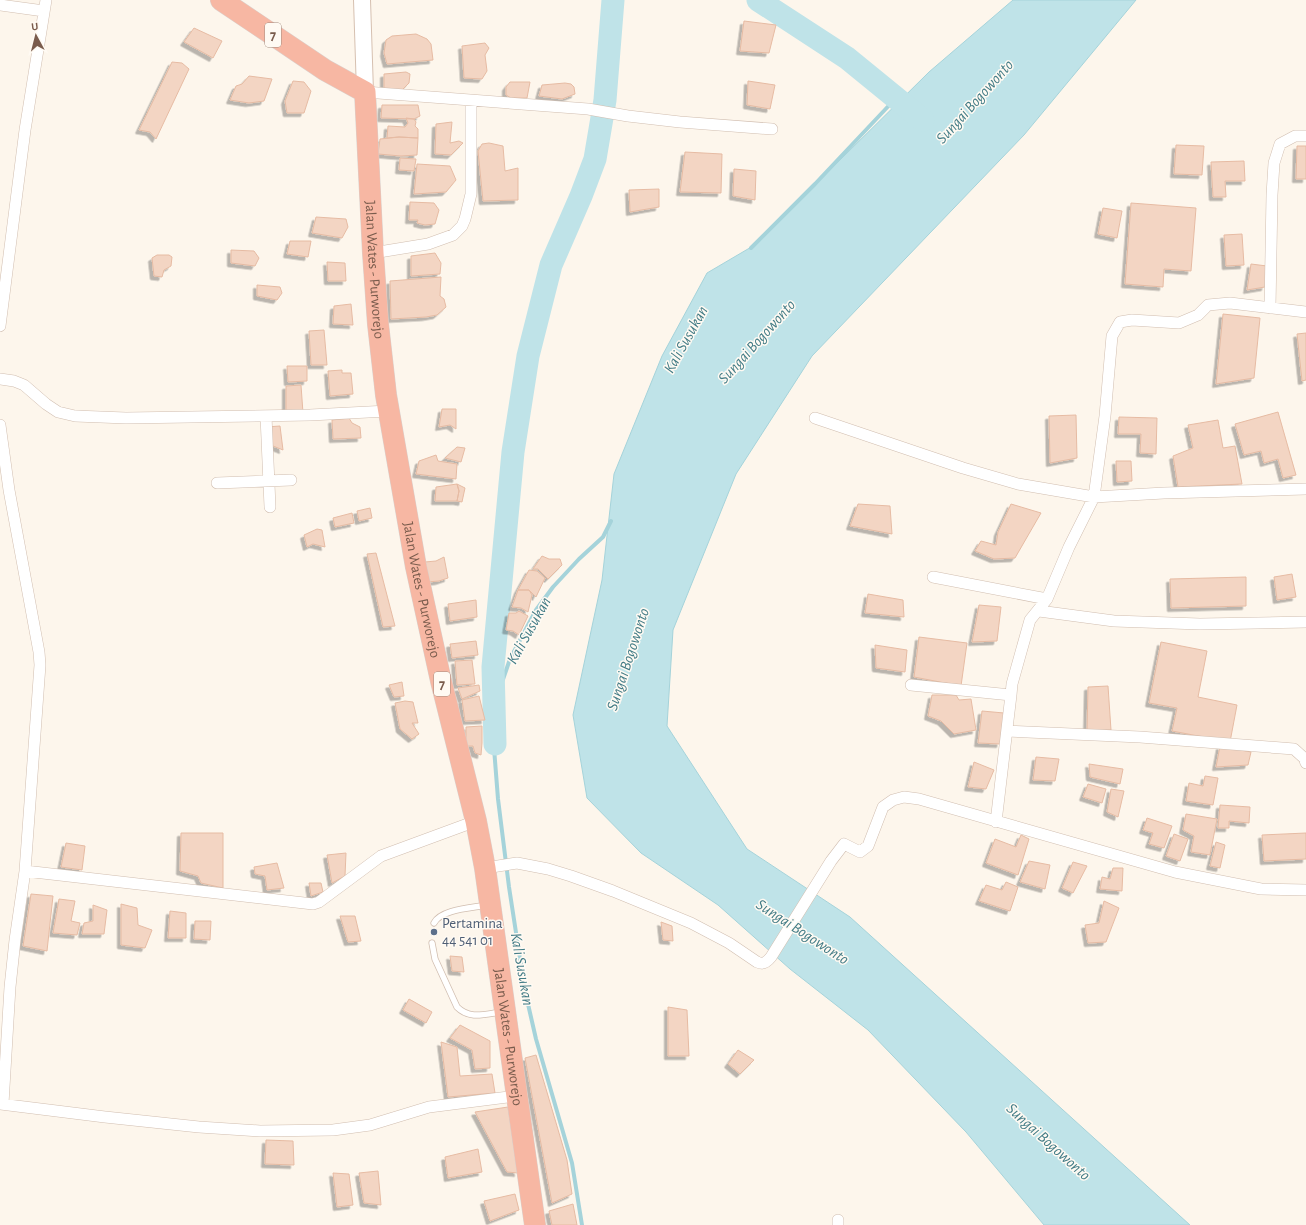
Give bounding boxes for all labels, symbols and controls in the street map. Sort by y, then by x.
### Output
north arrow [16,16,56,56]
text: U [31,21,39,32]
road number: 7 [265,23,281,47]
water label: Sungai Bogowonto [933,56,1017,147]
street label: Jalan Wates - Purworejo [362,200,387,340]
water label: Sungai Bogowonto [715,296,799,387]
water label: Kali Susukan [661,303,711,376]
street label: Jalan Wates - Purworejo [400,521,443,659]
water label: Kali Susukan [504,594,554,667]
water label: Sungai Bogowonto [604,606,652,712]
road number: 7 [434,672,450,696]
water label: Sungai Bogowonto [753,896,852,968]
place label: Pertamina 44 541 01 [442,916,503,948]
marker: Pertamina 44 541 01 [429,927,439,937]
water label: Kali Susukan [508,931,536,1007]
street label: Jalan Wates - Purworejo [491,967,525,1107]
water label: Sungai Bogowonto [1003,1100,1094,1184]

